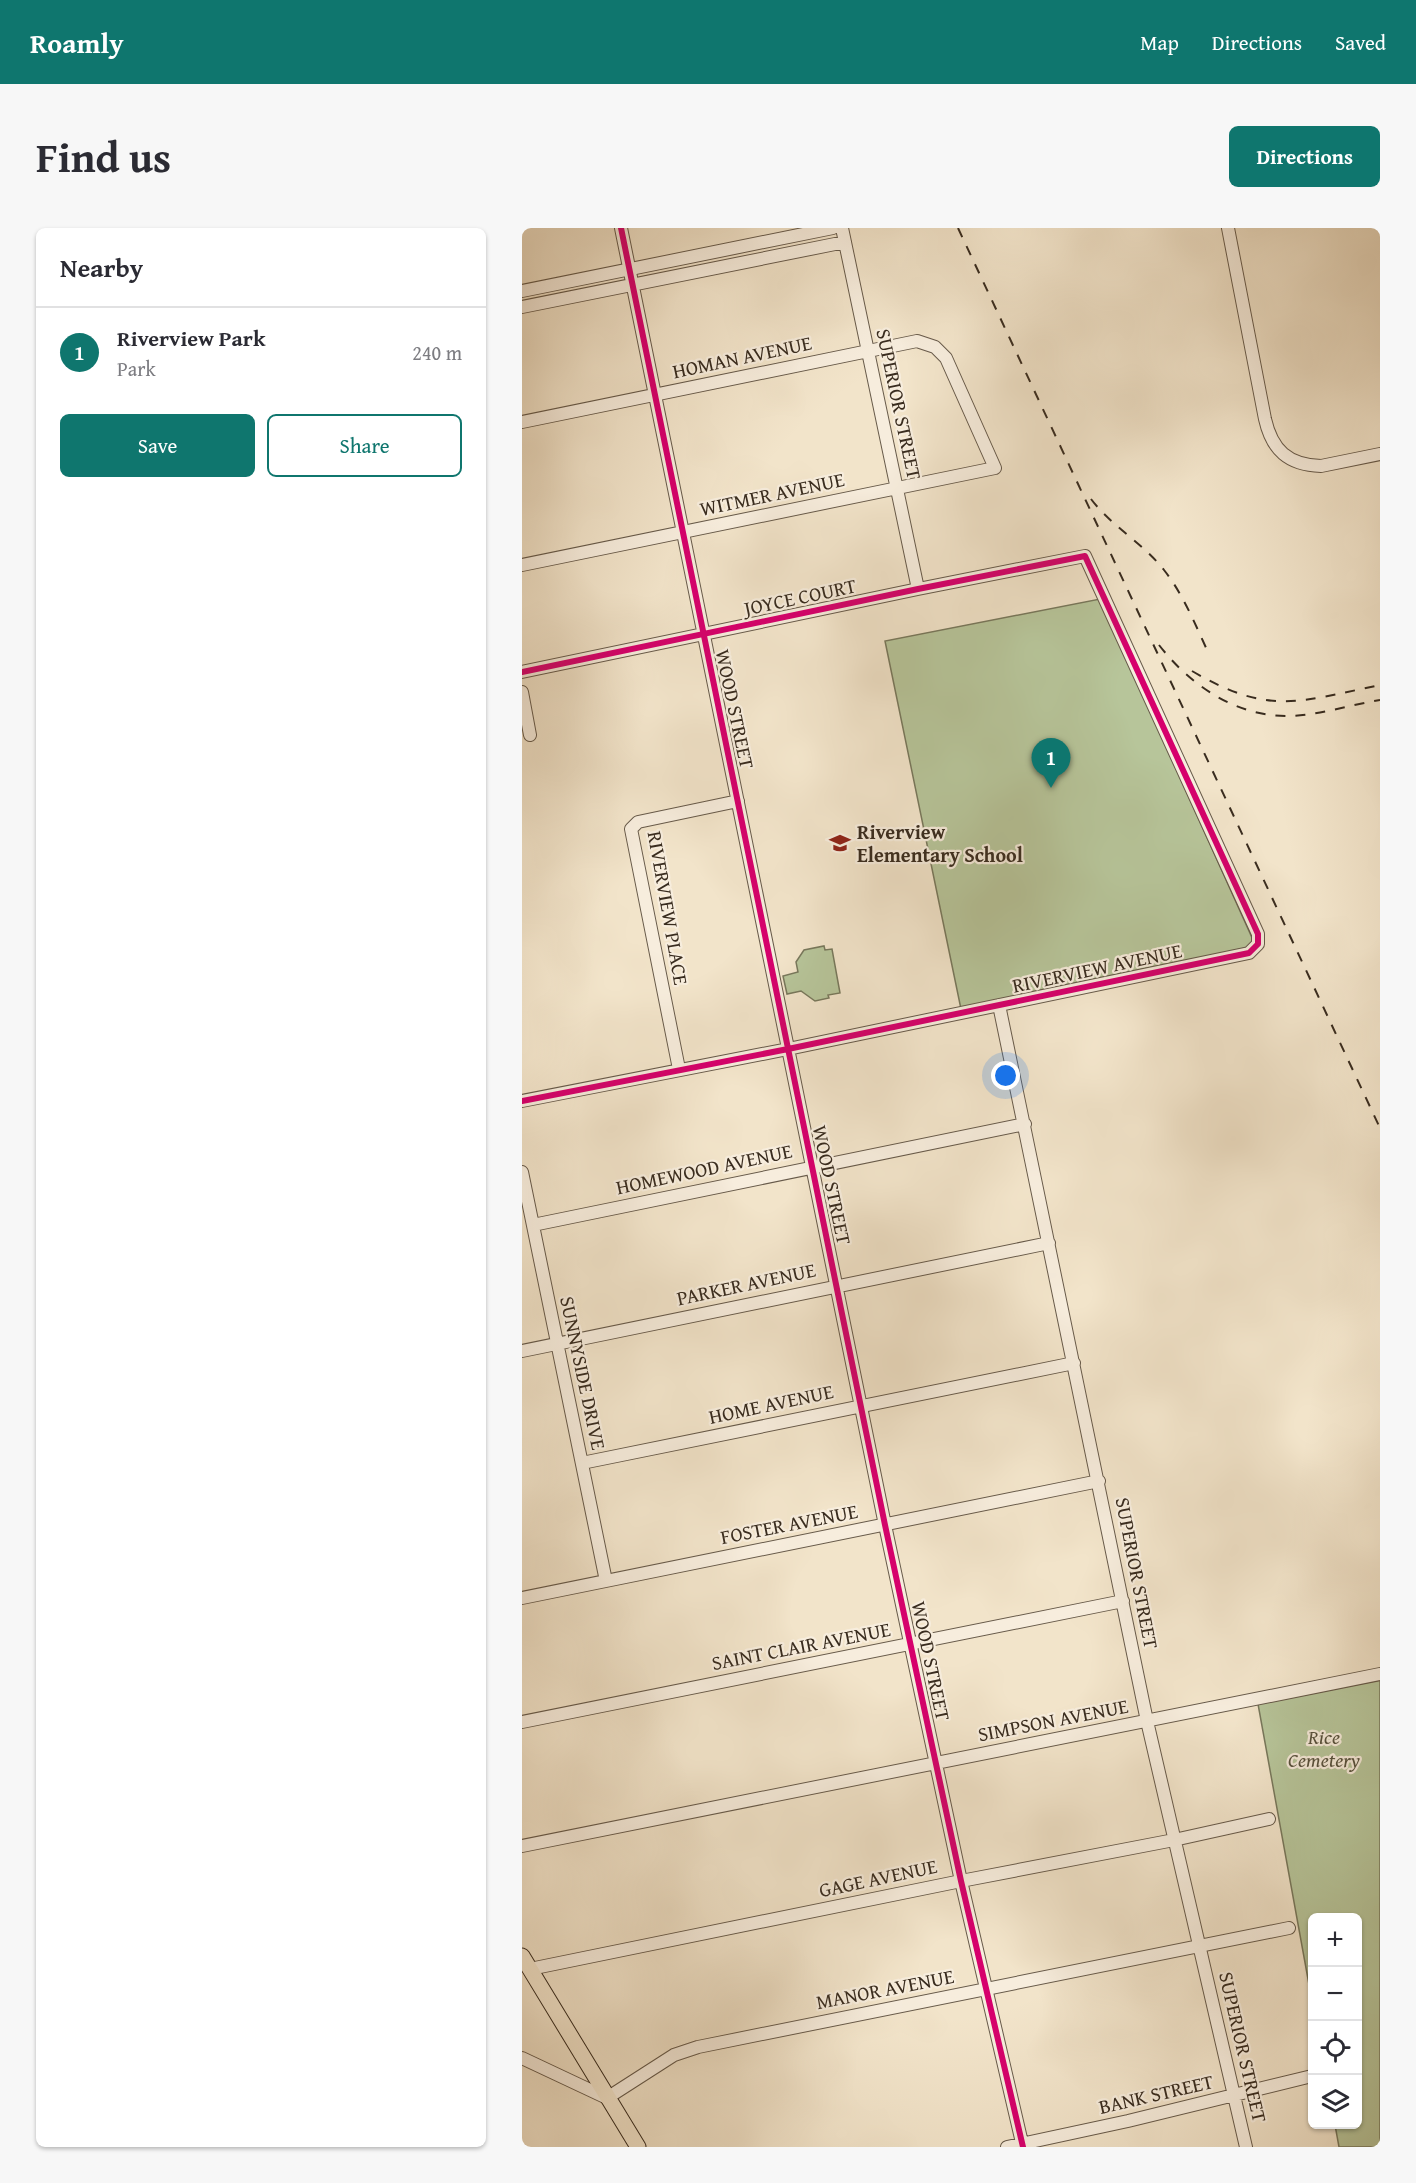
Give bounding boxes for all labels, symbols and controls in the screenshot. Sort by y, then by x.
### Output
text: Roamly [30,22,124,63]
text: Map [1140,27,1179,58]
text: Directions [1212,27,1302,58]
text: Saved [1335,27,1386,58]
text: Find us [36,126,171,187]
button: Directions [1229,126,1380,187]
text: Nearby [60,248,143,287]
text: Riverview Park [117,322,265,354]
street label: SUPERIOR STREET [869,326,930,482]
street label: HOMAN AVENUE [670,328,814,385]
text: 1 [74,338,85,367]
text: 240 m [412,338,462,367]
text: Park [117,354,156,383]
button: Save [60,414,255,477]
button: Share [267,414,462,477]
street label: WITMER AVENUE [697,464,847,523]
street label: JOYCE COURT [738,570,859,623]
street label: WOOD STREET [709,647,762,771]
pin: 1 [1032,738,1070,788]
place label: Riverview Elementary School [857,817,1023,869]
street label: RIVERVIEW PLACE [641,829,696,987]
school or university icon: Riverview Elementary School [828,831,852,855]
street label: RIVERVIEW AVENUE [1010,935,1184,1000]
your location [991,1061,1020,1090]
street label: WOOD STREET [806,1123,859,1247]
street label: HOMEWOOD AVENUE [613,1136,795,1201]
street label: PARKER AVENUE [674,1255,818,1312]
street label: SUNNYSIDE DRIVE [553,1293,614,1452]
street label: HOME AVENUE [706,1376,836,1431]
street label: SUPERIOR STREET [1109,1495,1166,1651]
street label: FOSTER AVENUE [718,1496,860,1551]
street label: WOOD STREET [905,1599,958,1723]
street label: SAINT CLAIR AVENUE [709,1614,893,1677]
street label: SIMPSON AVENUE [975,1691,1131,1748]
park label: Rice Cemetery [1288,1722,1360,1774]
street label: GAGE AVENUE [816,1851,940,1904]
map controls [1308,1913,1362,2129]
button: + [1308,1913,1362,1967]
street label: MANOR AVENUE [814,1961,956,2016]
button: − [1308,1967,1362,2021]
street label: SUPERIOR STREET [1212,1969,1275,2125]
button: locate [1308,2021,1362,2075]
street label: BANK STREET [1096,2066,1216,2121]
button: layers [1308,2075,1362,2129]

